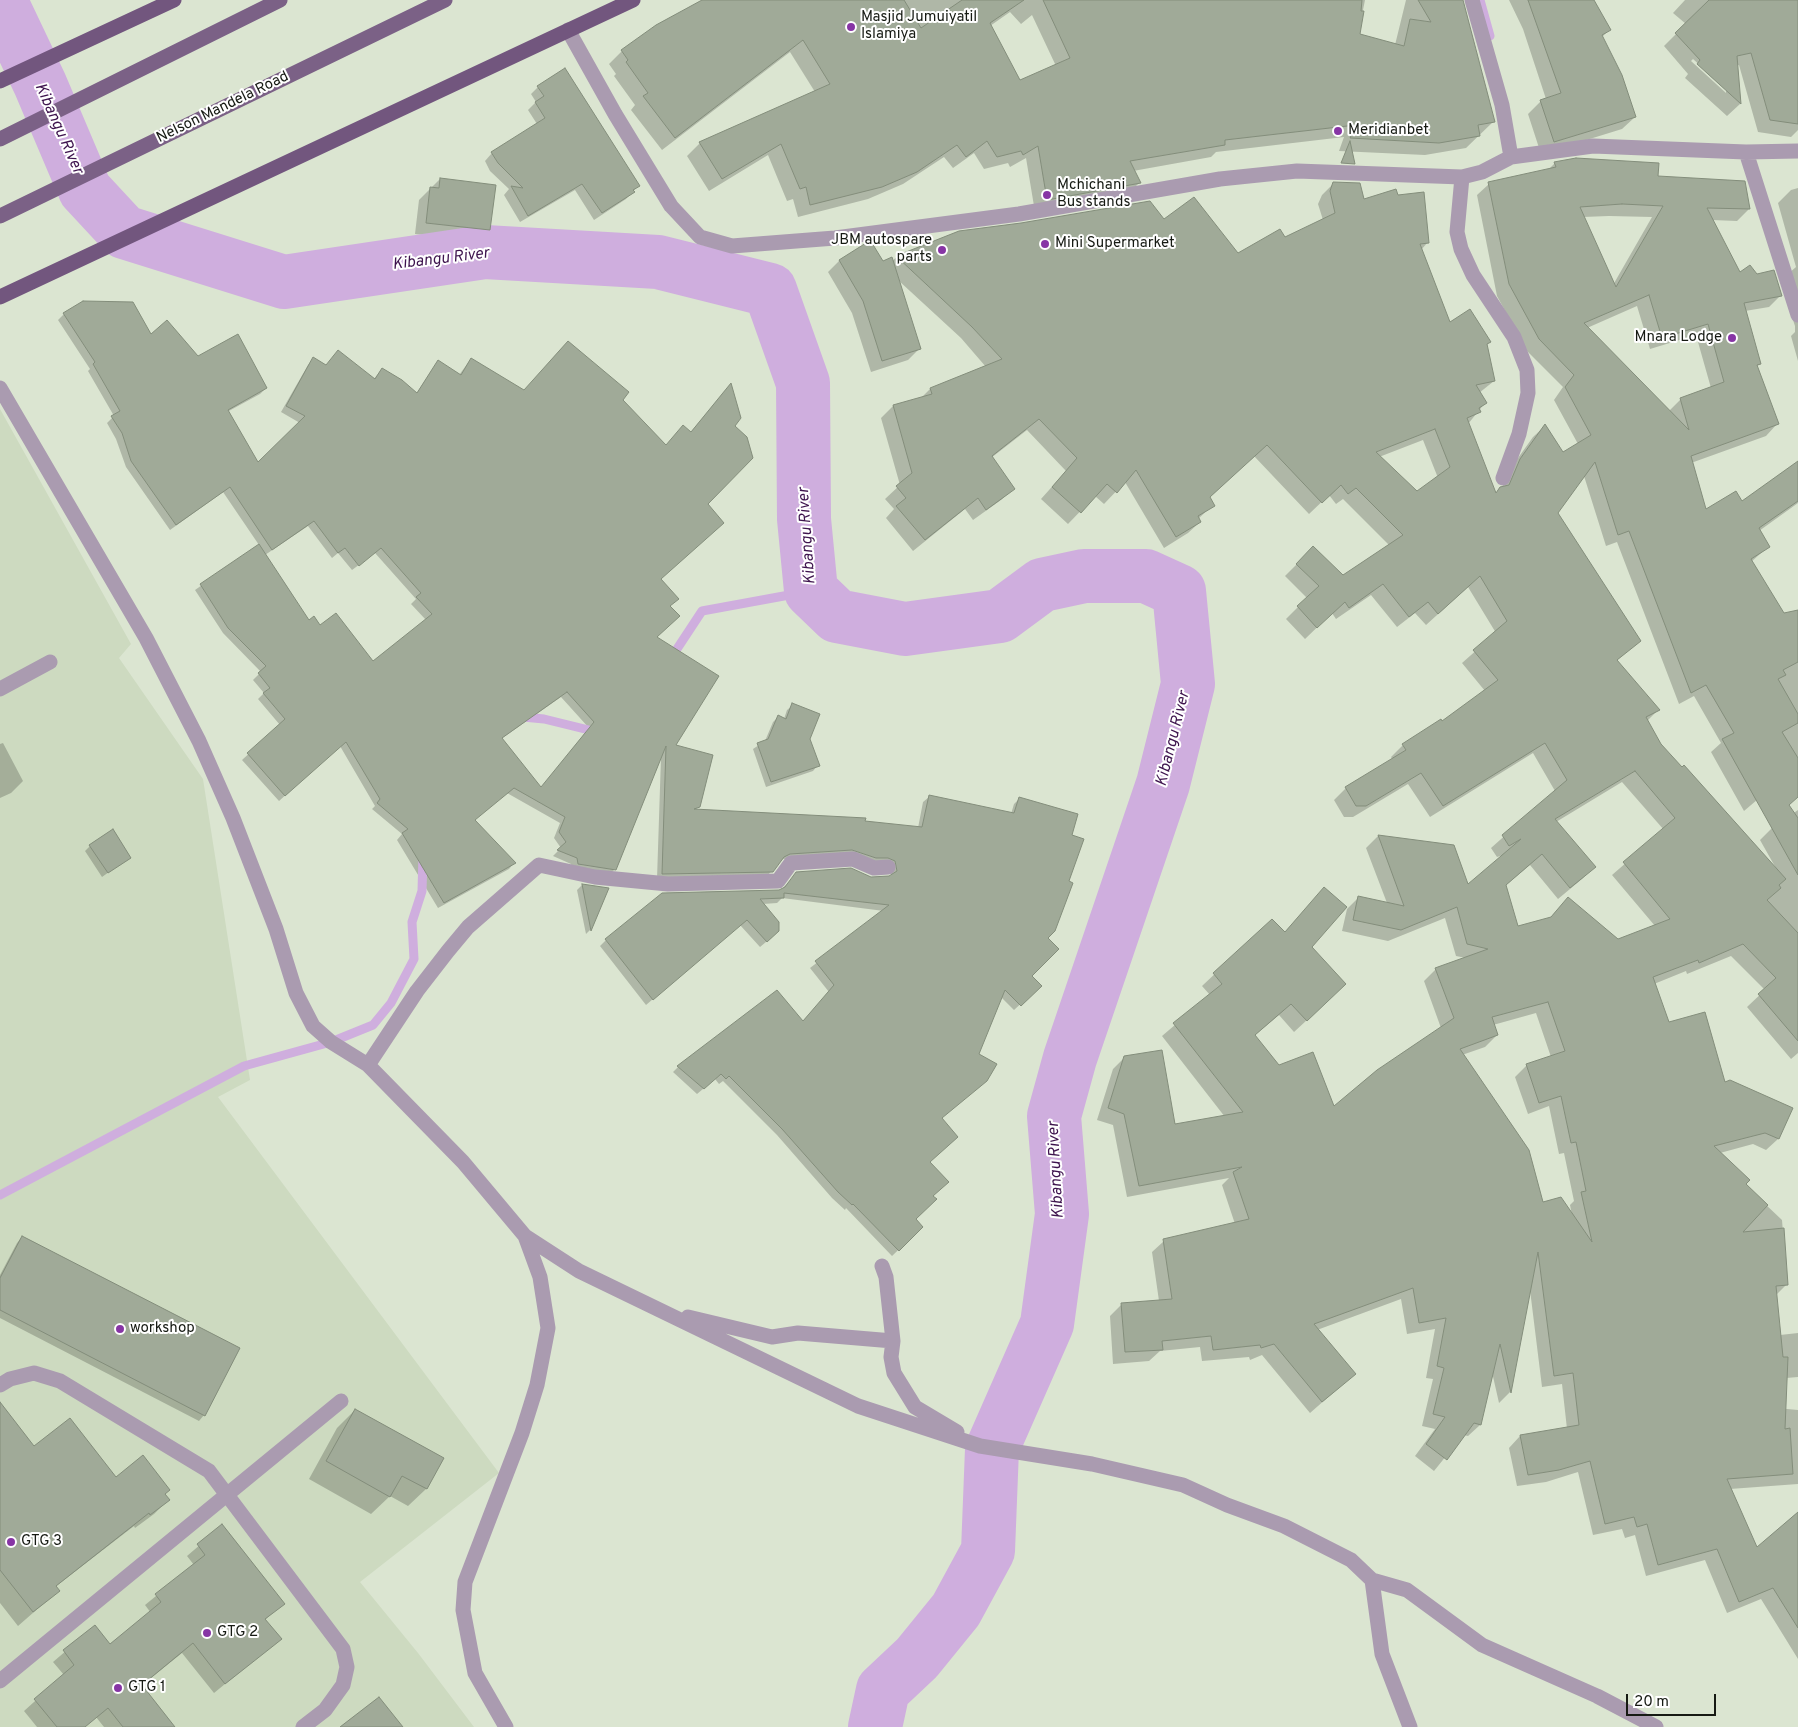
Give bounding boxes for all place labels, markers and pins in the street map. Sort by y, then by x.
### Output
place label: Masjid Jumuiyatil Islamiya [861,9,977,44]
marker: Masjid Jumuiyatil Islamiya [845,21,857,33]
place label: Meridianbet [1348,122,1429,140]
marker: Meridianbet [1332,125,1344,137]
place label: Mchichani Bus stands [1057,177,1130,212]
marker: Mchichani Bus stands [1041,189,1053,201]
place label: JBM autospare parts [831,232,932,267]
place label: Mini Supermarket [1055,235,1175,253]
marker: Mini Supermarket [1039,238,1051,250]
marker: JBM autospare parts [936,244,948,256]
place label: Mnara Lodge [1635,329,1722,347]
marker: Mnara Lodge [1726,332,1738,344]
place label: workshop [130,1320,195,1338]
marker: workshop [114,1323,126,1335]
place label: GTG 3 [21,1533,62,1551]
marker: GTG 3 [5,1536,17,1548]
place label: GTG 2 [217,1624,258,1642]
marker: GTG 2 [201,1627,213,1639]
place label: GTG 1 [128,1679,166,1697]
marker: GTG 1 [112,1682,124,1694]

